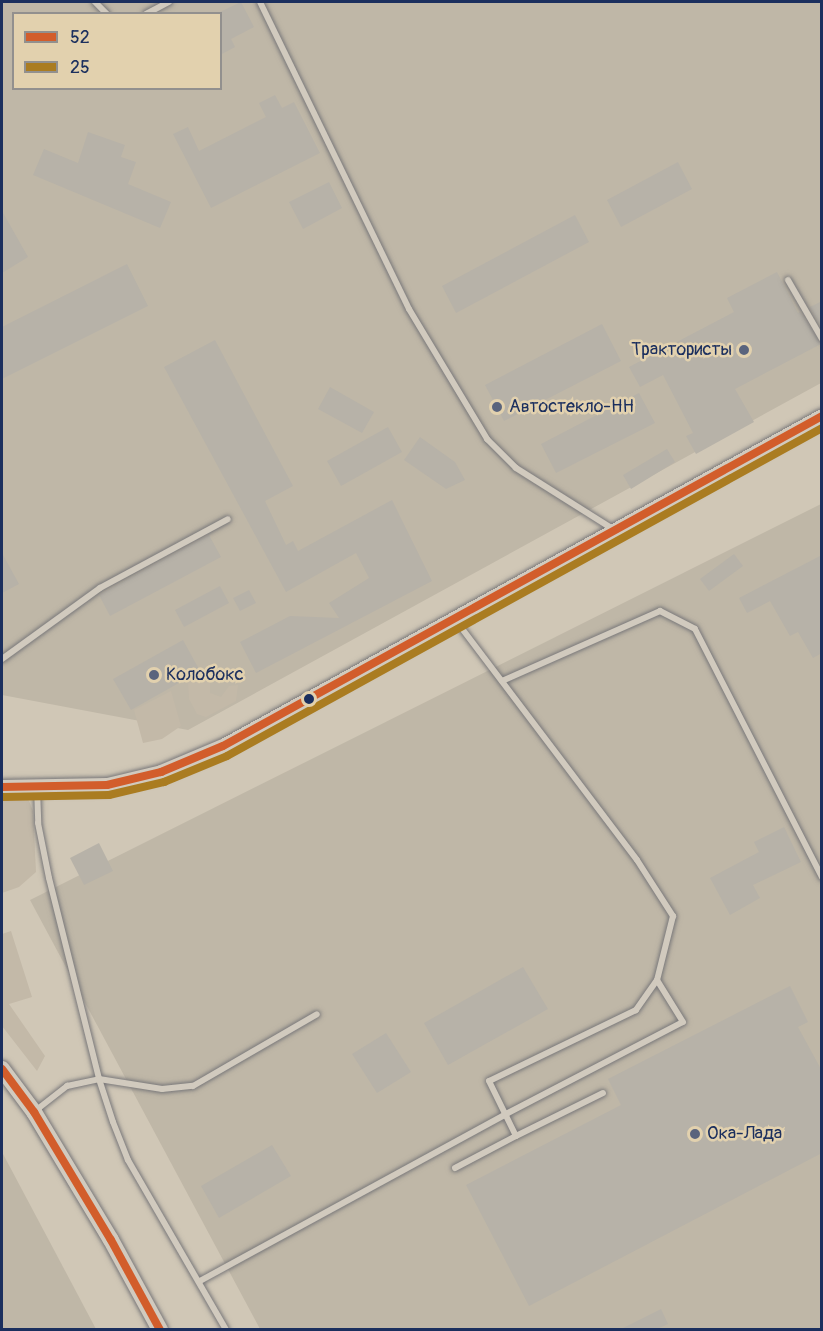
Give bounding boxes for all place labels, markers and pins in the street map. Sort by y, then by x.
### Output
place label: Трактористы [631,339,732,361]
marker: Трактористы [737,343,751,357]
place label: Автостекло-НН [509,396,634,418]
marker: Автостекло-НН [490,400,504,414]
place label: Колобокс [166,664,244,686]
marker: Колобокс [147,668,161,682]
unlabelled marker [303,693,315,705]
place label: Ока-Лада [707,1123,782,1145]
marker: Ока-Лада [688,1127,702,1141]

